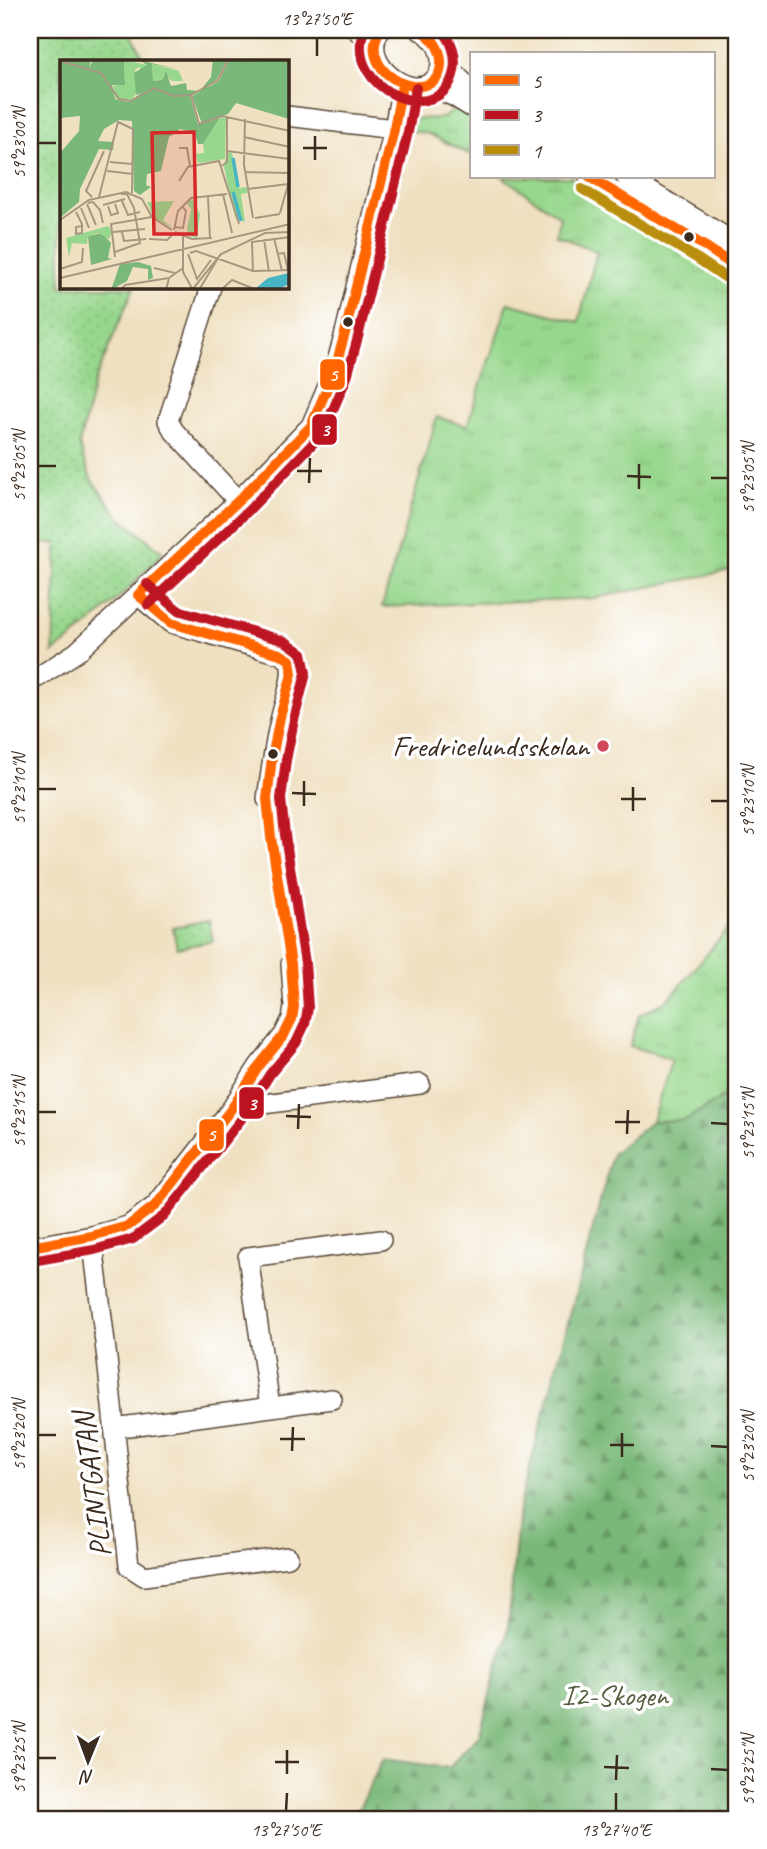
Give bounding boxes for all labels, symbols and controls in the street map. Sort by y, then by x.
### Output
text: 13°27'50"E [282,8,354,30]
legend [470,52,714,178]
inset map [60,60,289,289]
text: 5 [532,68,543,94]
text: 3 [532,102,543,128]
text: 59°23'00"N [8,104,30,178]
text: 1 [532,138,543,164]
unlabelled marker [682,230,696,244]
unlabelled marker [341,315,355,329]
line badge: 5 [319,358,346,391]
text: 5 [329,363,339,387]
line badge: 3 [311,413,338,446]
text: 3 [321,418,332,442]
text: 59°23'05"N [8,427,30,501]
text: 59°23'05"N [737,439,759,513]
place label: Fredricelundsskolan [392,727,590,765]
marker: Fredricelundsskolan [595,738,611,754]
unlabelled marker [266,747,280,761]
text: 59°23'10"N [8,750,30,824]
text: 59°23'10"N [737,762,759,836]
text: 59°23'15"N [8,1073,30,1147]
text: 59°23'15"N [737,1085,759,1159]
line badge: 3 [238,1086,265,1120]
text: 3 [248,1092,259,1116]
line badge: 5 [198,1118,225,1152]
text: 5 [207,1123,217,1147]
text: 59°23'20"N [8,1396,30,1470]
street label: PLINTGATAN [64,1406,120,1559]
text: 59°23'20"N [737,1408,759,1482]
park label: I2-Skogen [562,1676,669,1714]
text: 59°23'25"N [8,1719,30,1793]
north arrow [52,1727,122,1797]
text: 59°23'25"N [737,1731,759,1805]
text: N [78,1765,94,1789]
text: 13°27'50"E [251,1819,323,1841]
text: 13°27'40"E [581,1819,653,1841]

